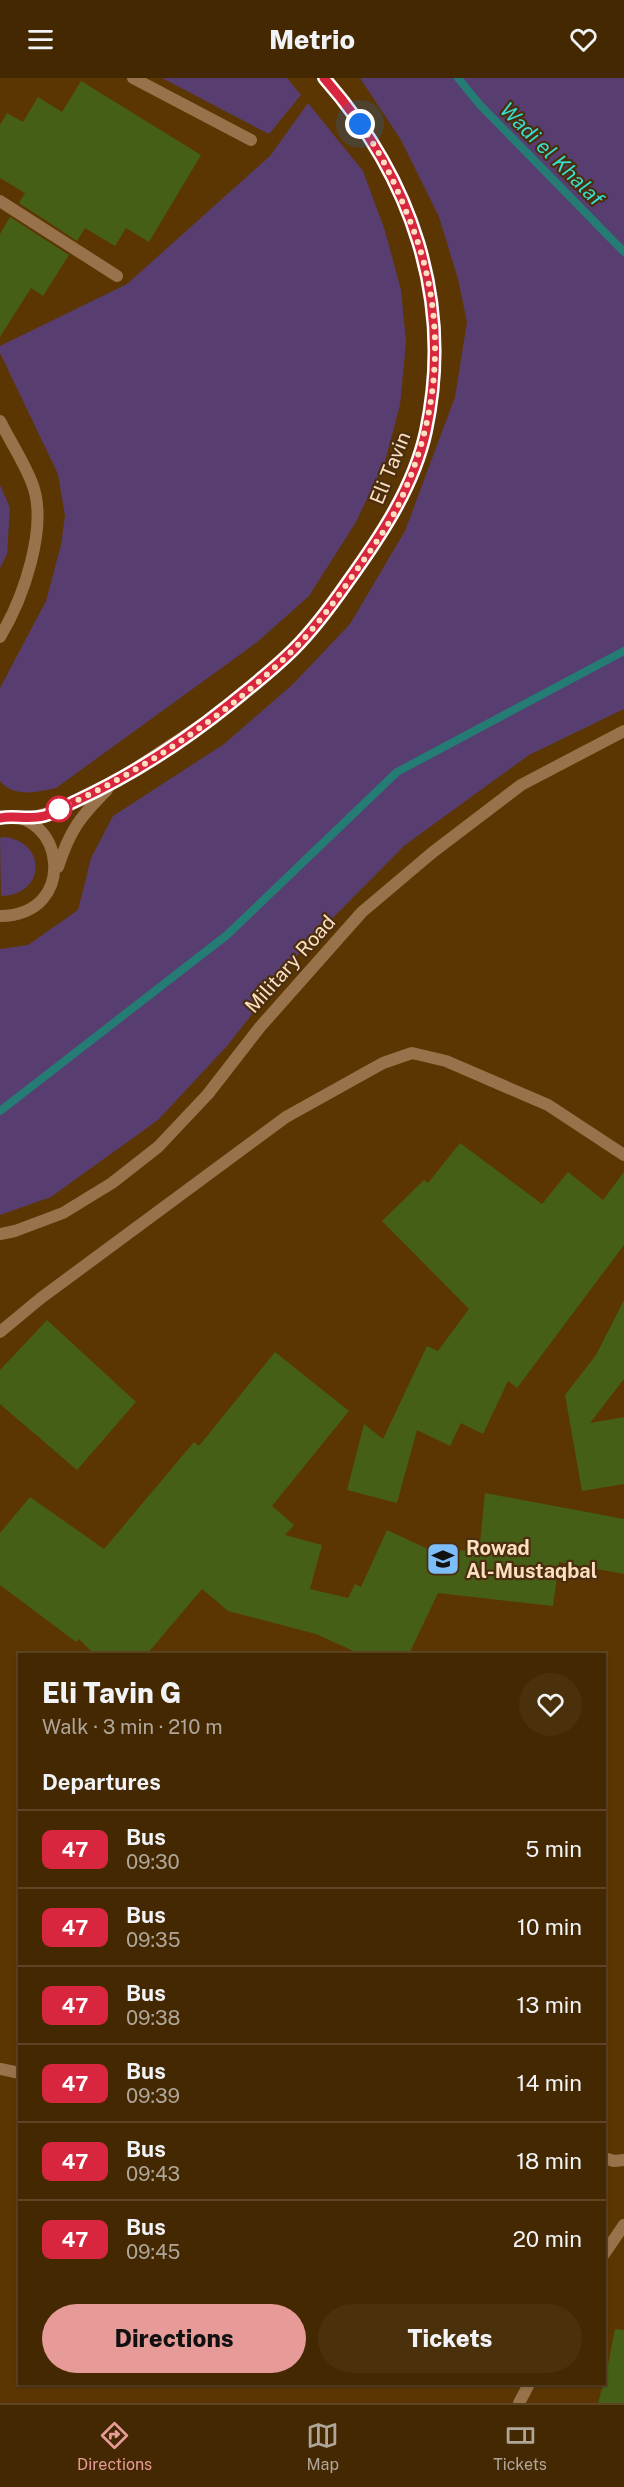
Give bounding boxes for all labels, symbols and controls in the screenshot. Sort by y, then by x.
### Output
icon: menu [24,23,57,56]
text: Metrio [269,23,355,55]
icon: heart [567,23,600,56]
water label: Wadi el Khalaf [495,97,610,212]
your location [345,109,375,139]
street label: Eli Tavin [365,428,415,508]
unlabelled marker [46,796,72,822]
street label: Military Road [240,910,340,1018]
place label: Rowad Al-Mustaqbal [466,1536,597,1583]
school or university icon: Rowad Al-Mustaqbal [425,1541,461,1577]
button: heart [519,1673,582,1736]
text: Eli Tavin G [42,1676,181,1709]
text: Walk · 3 min · 210 m [42,1715,223,1739]
text: Departures [42,1769,161,1795]
text: Bus [126,1824,166,1850]
text: 5 min [525,1836,582,1862]
text: 47 [62,1837,88,1862]
text: 09:30 [126,1850,180,1874]
text: Bus [126,1902,166,1928]
text: 10 min [517,1914,582,1940]
text: 47 [62,1915,88,1940]
text: 09:35 [126,1928,181,1952]
text: Bus [126,1980,166,2006]
text: 13 min [517,1992,582,2018]
text: 47 [62,1993,88,2018]
text: 09:38 [126,2006,181,2030]
text: Bus [126,2058,166,2084]
text: 14 min [517,2070,582,2096]
text: 47 [62,2071,88,2096]
text: 09:39 [126,2084,180,2108]
text: Bus [126,2136,166,2162]
text: 18 min [516,2148,582,2174]
text: 47 [62,2149,88,2174]
text: 09:43 [126,2162,180,2186]
text: Bus [126,2214,166,2240]
text: 20 min [513,2226,582,2252]
text: 47 [62,2227,88,2252]
text: 09:45 [126,2240,180,2264]
button: Directions [42,2304,306,2373]
button: Tickets [318,2304,582,2373]
tab: Directions [77,2419,152,2474]
tab: Map [306,2419,339,2474]
tab: Tickets [493,2419,547,2474]

